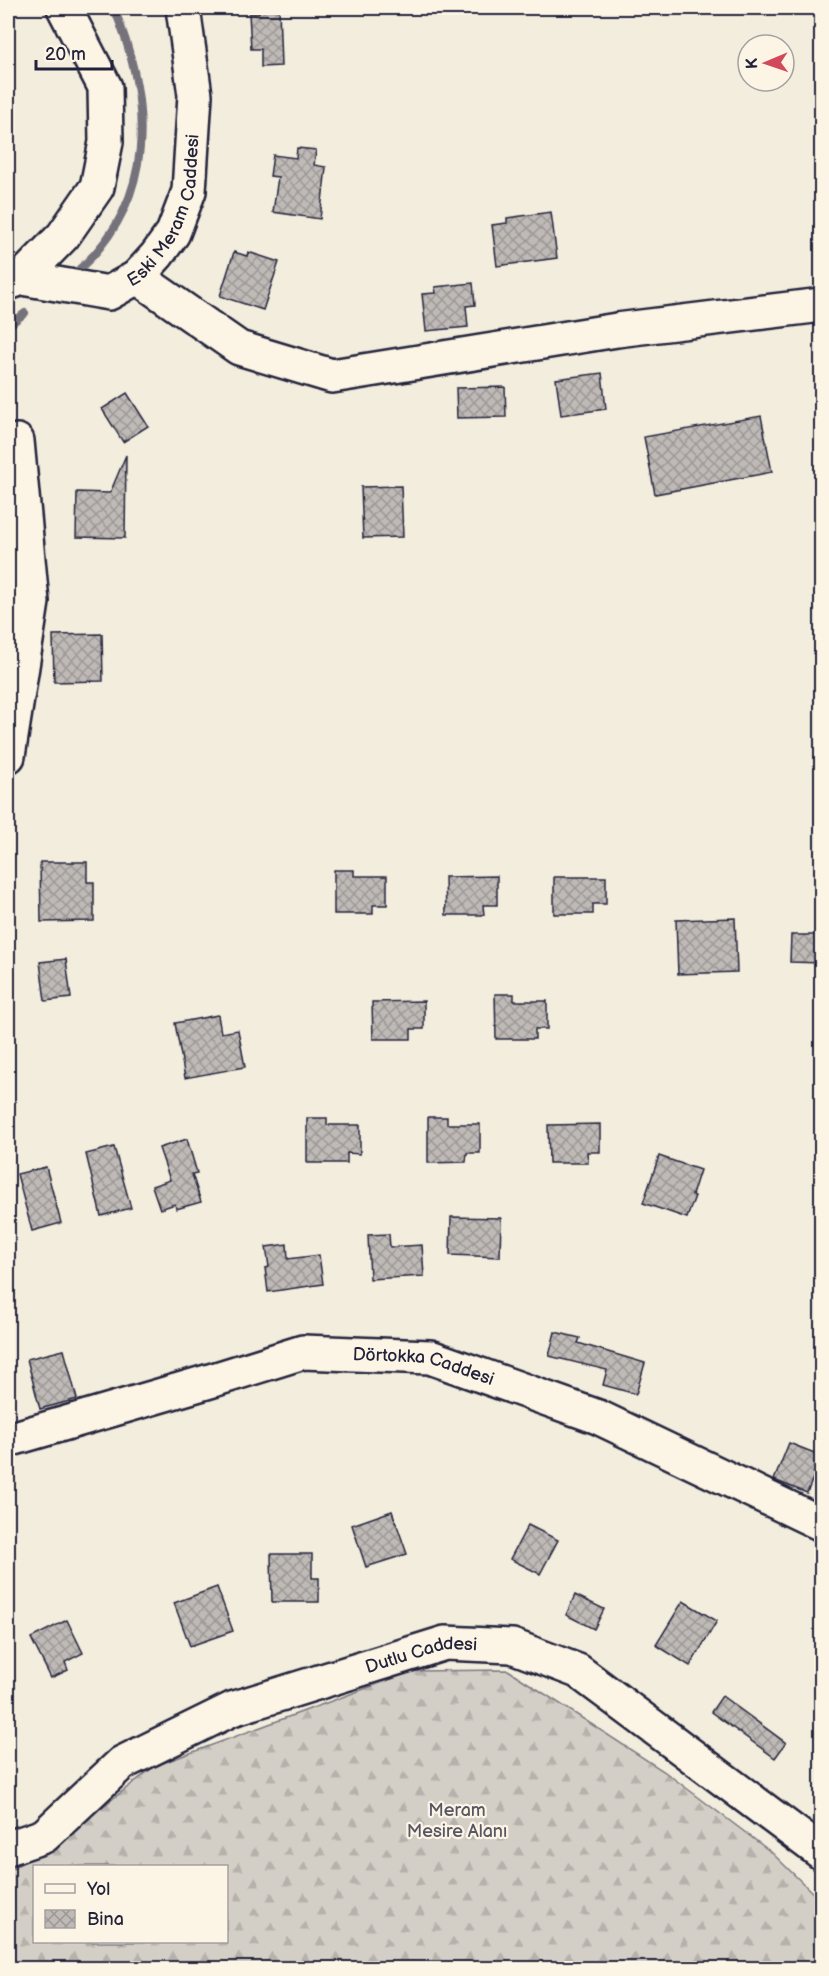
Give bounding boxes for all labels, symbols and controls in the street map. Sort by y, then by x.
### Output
scale bar [36,33,112,71]
north arrow [736,33,796,93]
text: 20 m [45,44,86,65]
text: K [743,58,762,69]
street label: Eski Meram Caddesi [123,133,203,291]
street label: Dörtokka Caddesi [352,1343,497,1390]
street label: Dutlu Caddesi [363,1632,478,1678]
park label: Meram Mesire Alanı [407,1800,507,1842]
legend [33,1865,228,1943]
text: Yol [86,1879,110,1900]
text: Bina [87,1909,124,1930]

